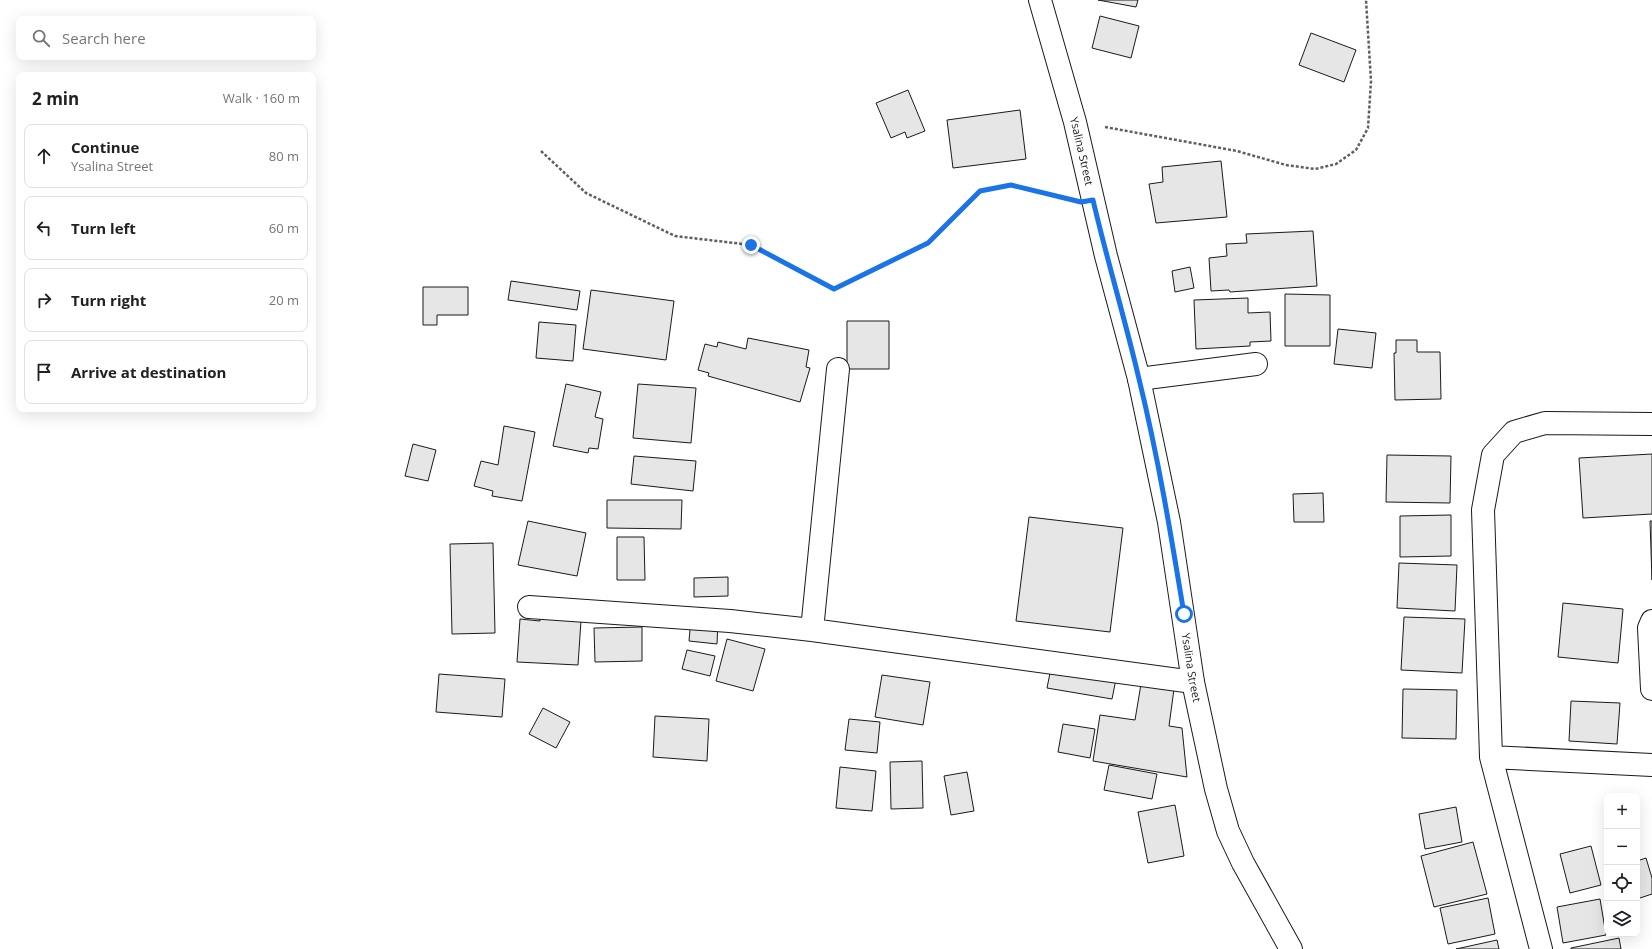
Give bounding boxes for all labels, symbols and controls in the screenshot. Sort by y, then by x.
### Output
search box [16,16,316,60]
icon: search [30,27,52,49]
text: Search here [62,28,146,48]
text: 2 min [32,87,79,110]
text: Walk · 160 m [223,89,300,107]
street label: Ysalina Street [1067,115,1097,187]
text: Continue [71,137,139,157]
icon: ahead [33,145,55,167]
text: 80 m [269,147,299,165]
text: Ysalina Street [71,157,153,175]
icon: left [33,217,55,239]
text: Turn left [71,218,136,238]
text: 60 m [269,219,299,237]
route end [742,236,760,254]
icon: right [33,289,55,311]
text: Turn right [71,290,146,310]
text: 20 m [269,291,299,309]
icon: arrive [33,361,55,383]
text: Arrive at destination [71,362,226,382]
route start [1175,605,1193,623]
street label: Ysalina Street [1179,632,1205,703]
map controls [1604,793,1640,937]
button: + [1604,793,1640,829]
button: − [1604,829,1640,865]
button: locate [1604,865,1640,901]
button: layers [1604,901,1640,937]

